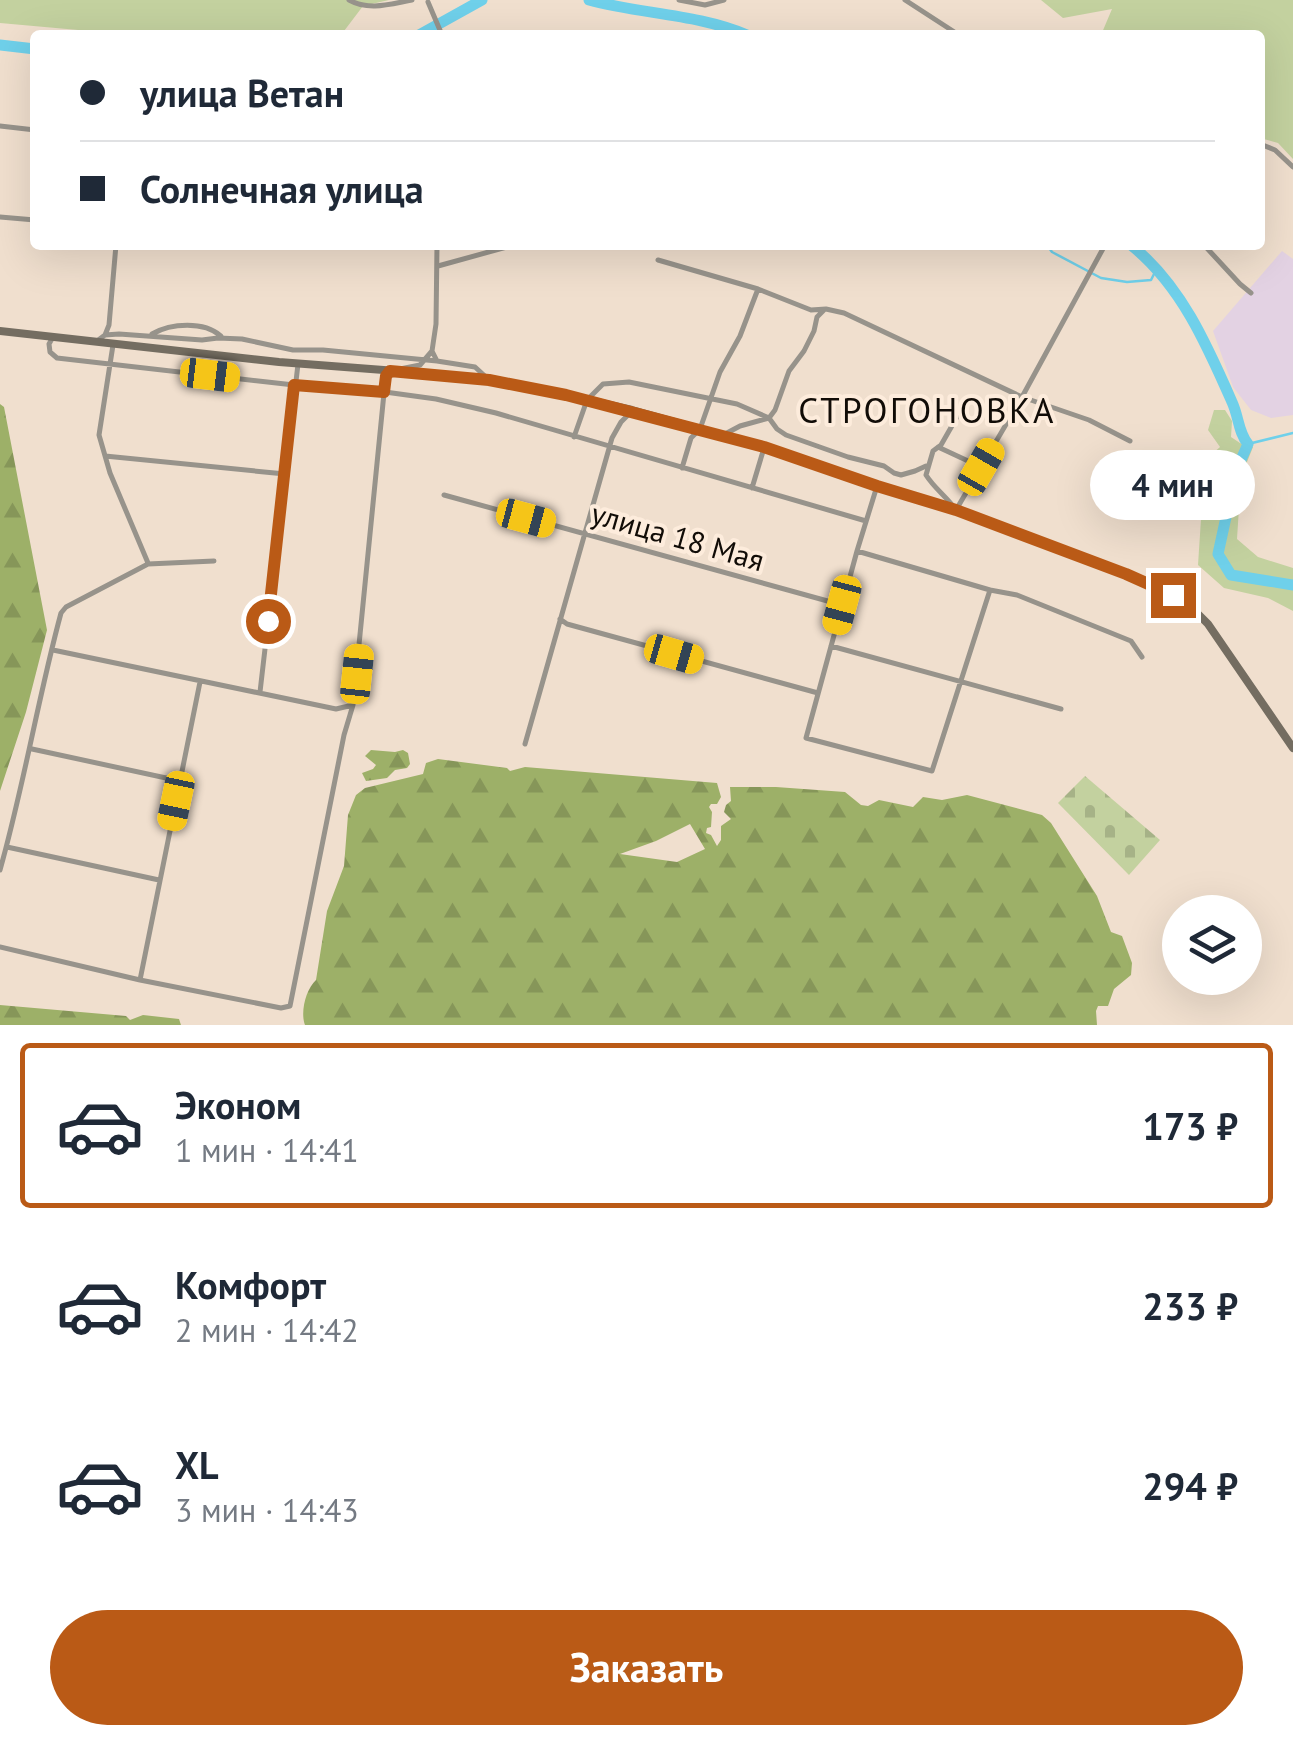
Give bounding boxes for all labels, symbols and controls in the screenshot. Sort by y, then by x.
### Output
text: улица Ветан [140,68,344,117]
text: Солнечная улица [140,164,424,213]
car [178,356,242,394]
district label: СТРОГОНОВКА [798,387,1056,433]
car [953,434,1009,500]
callout: 4 мин [1090,450,1256,520]
text: 4 мин [1131,464,1214,506]
street label: улица 18 Мая [587,493,769,579]
car [493,496,559,540]
car [820,572,864,638]
route end [1151,573,1196,618]
route start [246,599,291,644]
car [641,631,707,677]
car [339,643,375,705]
car [155,769,197,833]
map controls [1162,895,1262,995]
button: layers [1162,895,1262,995]
text: Эконом [175,1080,301,1129]
icon: car [55,1081,145,1171]
text: 173 ₽ [1142,1101,1238,1150]
text: 1 мин · 14:41 [175,1129,359,1171]
text: Комфорт [175,1260,326,1309]
icon: car [55,1261,145,1351]
text: 233 ₽ [1142,1281,1238,1330]
text: 2 мин · 14:42 [175,1309,359,1351]
text: XL [175,1440,219,1489]
icon: car [55,1441,145,1531]
text: 294 ₽ [1142,1461,1238,1510]
text: 3 мин · 14:43 [175,1489,359,1531]
button: Заказать [50,1610,1243,1725]

